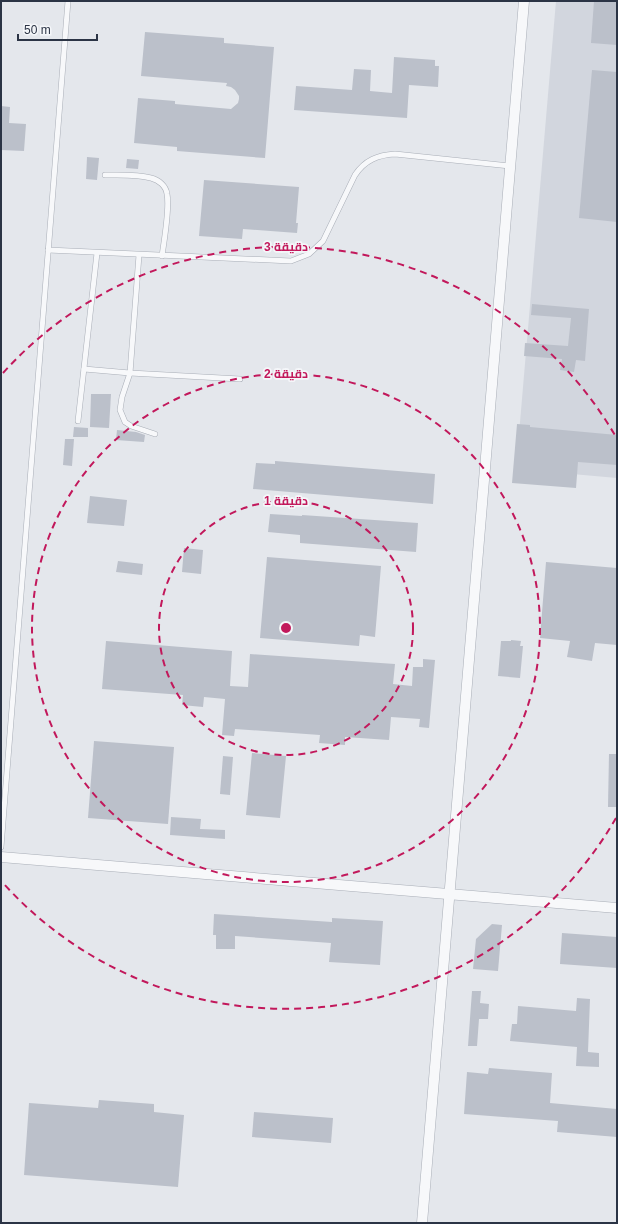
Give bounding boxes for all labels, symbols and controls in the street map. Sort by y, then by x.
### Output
scale bar [18,16,97,42]
text: 50 m [24,23,51,37]
text: 3 دقيقة [264,240,308,254]
text: 2 دقيقة [264,367,308,381]
text: 1 دقيقة [264,494,308,508]
centre of rings [279,621,293,635]

